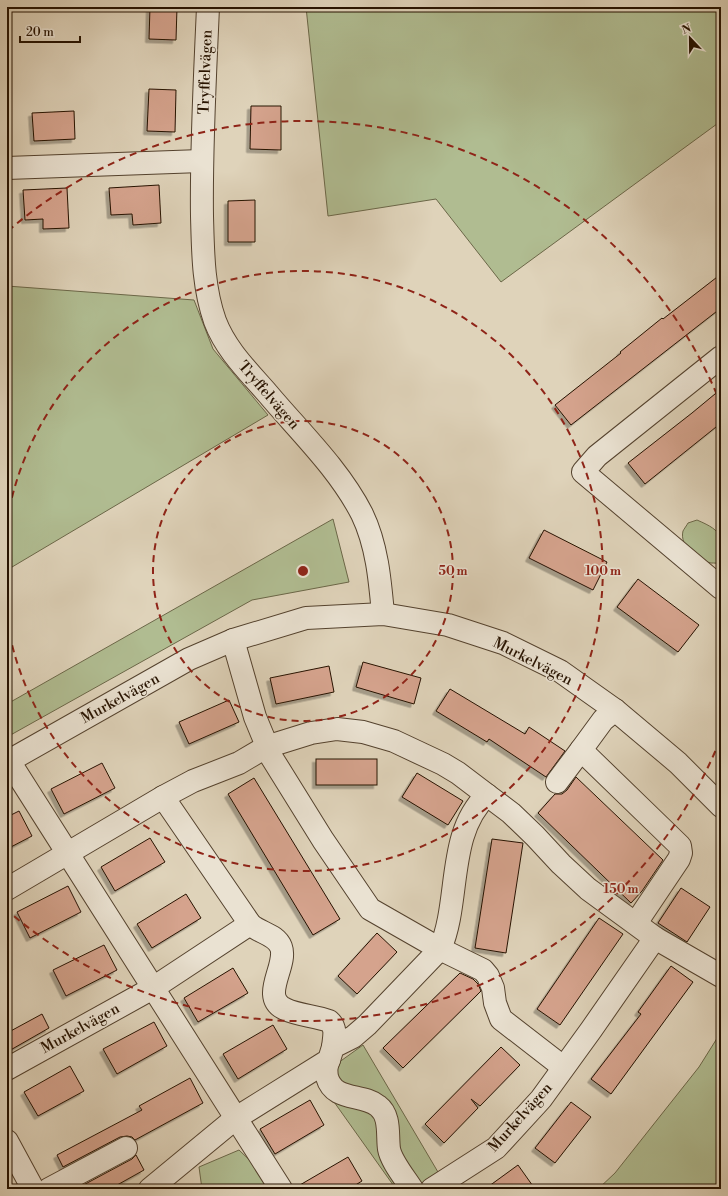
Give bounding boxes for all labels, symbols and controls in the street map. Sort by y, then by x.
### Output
scale bar [20,18,80,44]
north arrow [670,18,710,58]
text: N [680,21,694,38]
text: 20 m [26,25,54,40]
street label: Tryffelvägen [195,29,216,115]
street label: Tryffelvägen [234,357,304,434]
centre of rings [296,564,310,578]
text: 50 m [438,564,468,579]
text: 100 m [585,564,621,579]
street label: Murkelvägen [490,633,576,690]
street label: Murkelvägen [78,669,163,728]
text: 150 m [604,882,638,897]
street label: Murkelvägen [38,999,123,1058]
street label: Murkelvägen [484,1079,557,1156]

